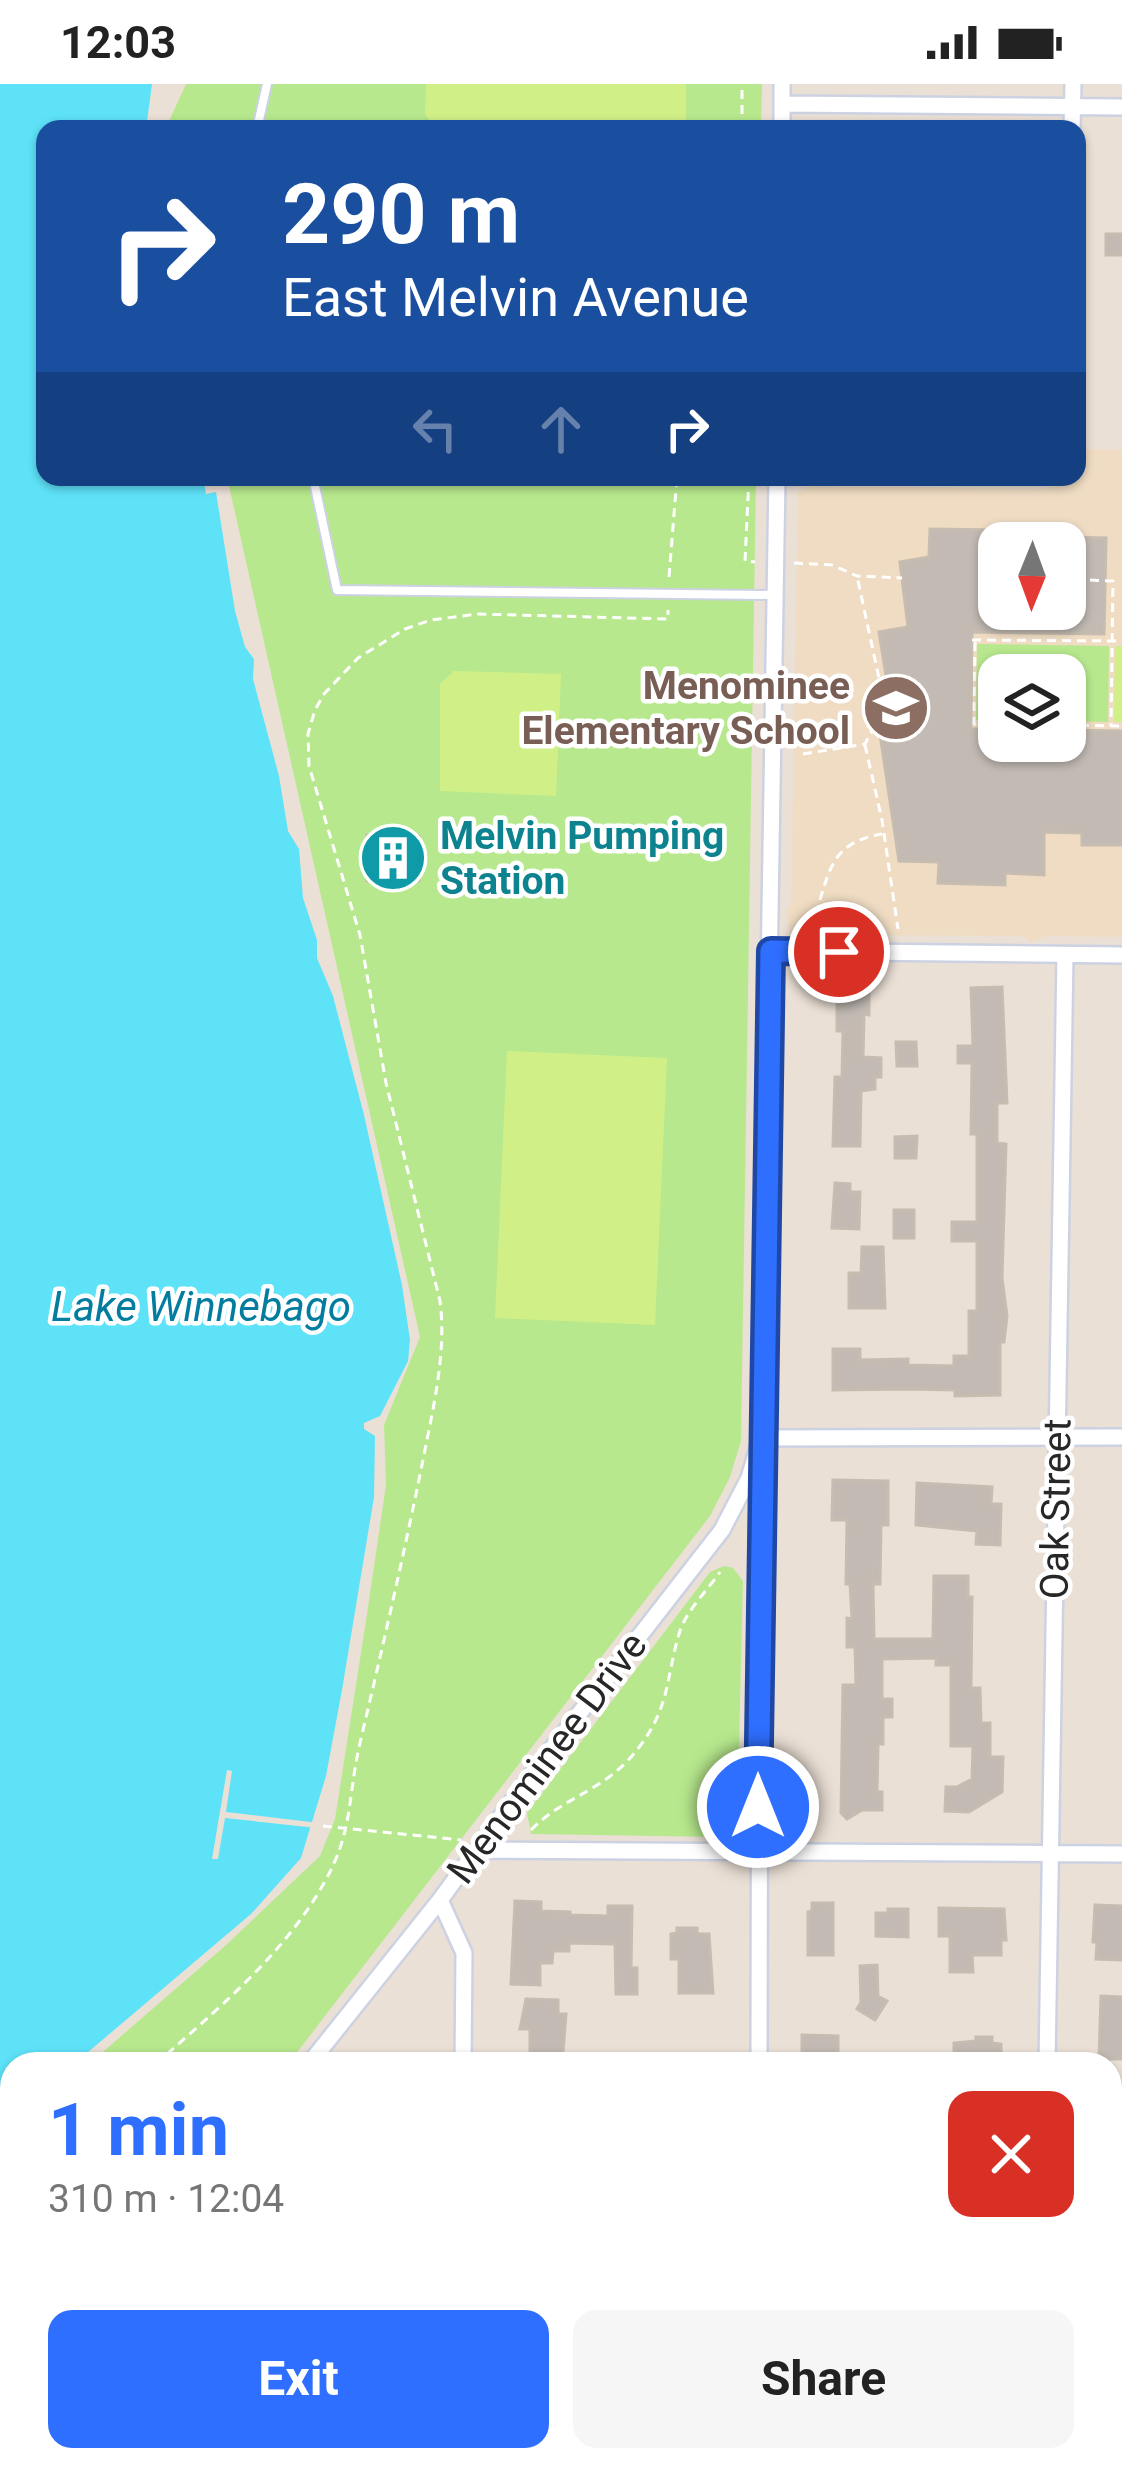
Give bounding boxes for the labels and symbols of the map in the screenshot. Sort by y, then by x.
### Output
north arrow [978,522,1086,630]
place label: Menominee Elementary School [521,663,850,754]
school or university icon: Menominee Elementary School [861,673,931,743]
place label: Melvin Pumping Station [440,813,724,904]
building icon: Melvin Pumping Station [358,823,428,893]
pin [788,901,890,1003]
water label: Lake Winnebago [51,1282,351,1331]
street label: Oak Street [1031,1418,1081,1600]
street label: Menominee Drive [438,1623,656,1893]
position arrow [695,1744,821,1870]

